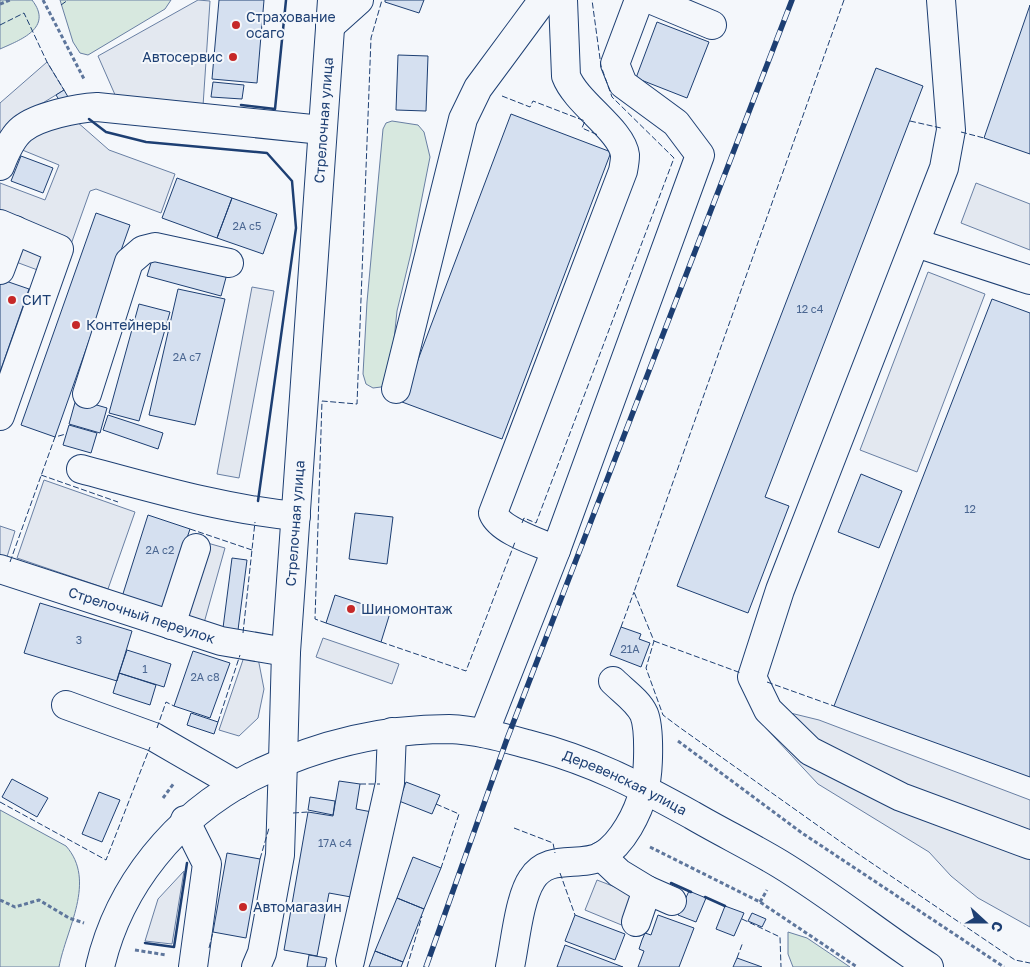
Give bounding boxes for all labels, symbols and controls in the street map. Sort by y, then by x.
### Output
place label: Страхование осаго [246,8,336,41]
marker: Страхование осаго [230,19,242,31]
place label: Автосервис [142,48,223,65]
marker: Автосервис [227,51,239,63]
street label: Стрелочная улица [310,57,336,184]
house number: 2А с5 [233,219,261,232]
place label: СИТ [22,291,51,308]
marker: СИТ [6,294,18,306]
house number: 12 с4 [796,302,824,315]
place label: Контейнеры [86,316,171,333]
marker: Контейнеры [70,319,82,331]
house number: 2А с7 [173,350,201,363]
street label: Стрелочная улица [282,460,308,587]
house number: 12 [964,502,976,515]
house number: 2А с2 [146,543,174,556]
street label: Стрелочный переулок [66,583,217,647]
place label: Шиномонтаж [361,600,453,617]
marker: Шиномонтаж [345,603,357,615]
house number: 3 [76,633,82,646]
house number: 21А [620,642,640,655]
house number: 1 [142,662,148,675]
house number: 2А с8 [190,670,220,683]
street label: Деревенская улица [561,746,690,819]
house number: 17А с4 [318,836,352,849]
north arrow [960,897,1010,947]
place label: Автомагазин [253,898,342,915]
marker: Автомагазин [237,901,249,913]
text: С [988,919,1007,935]

